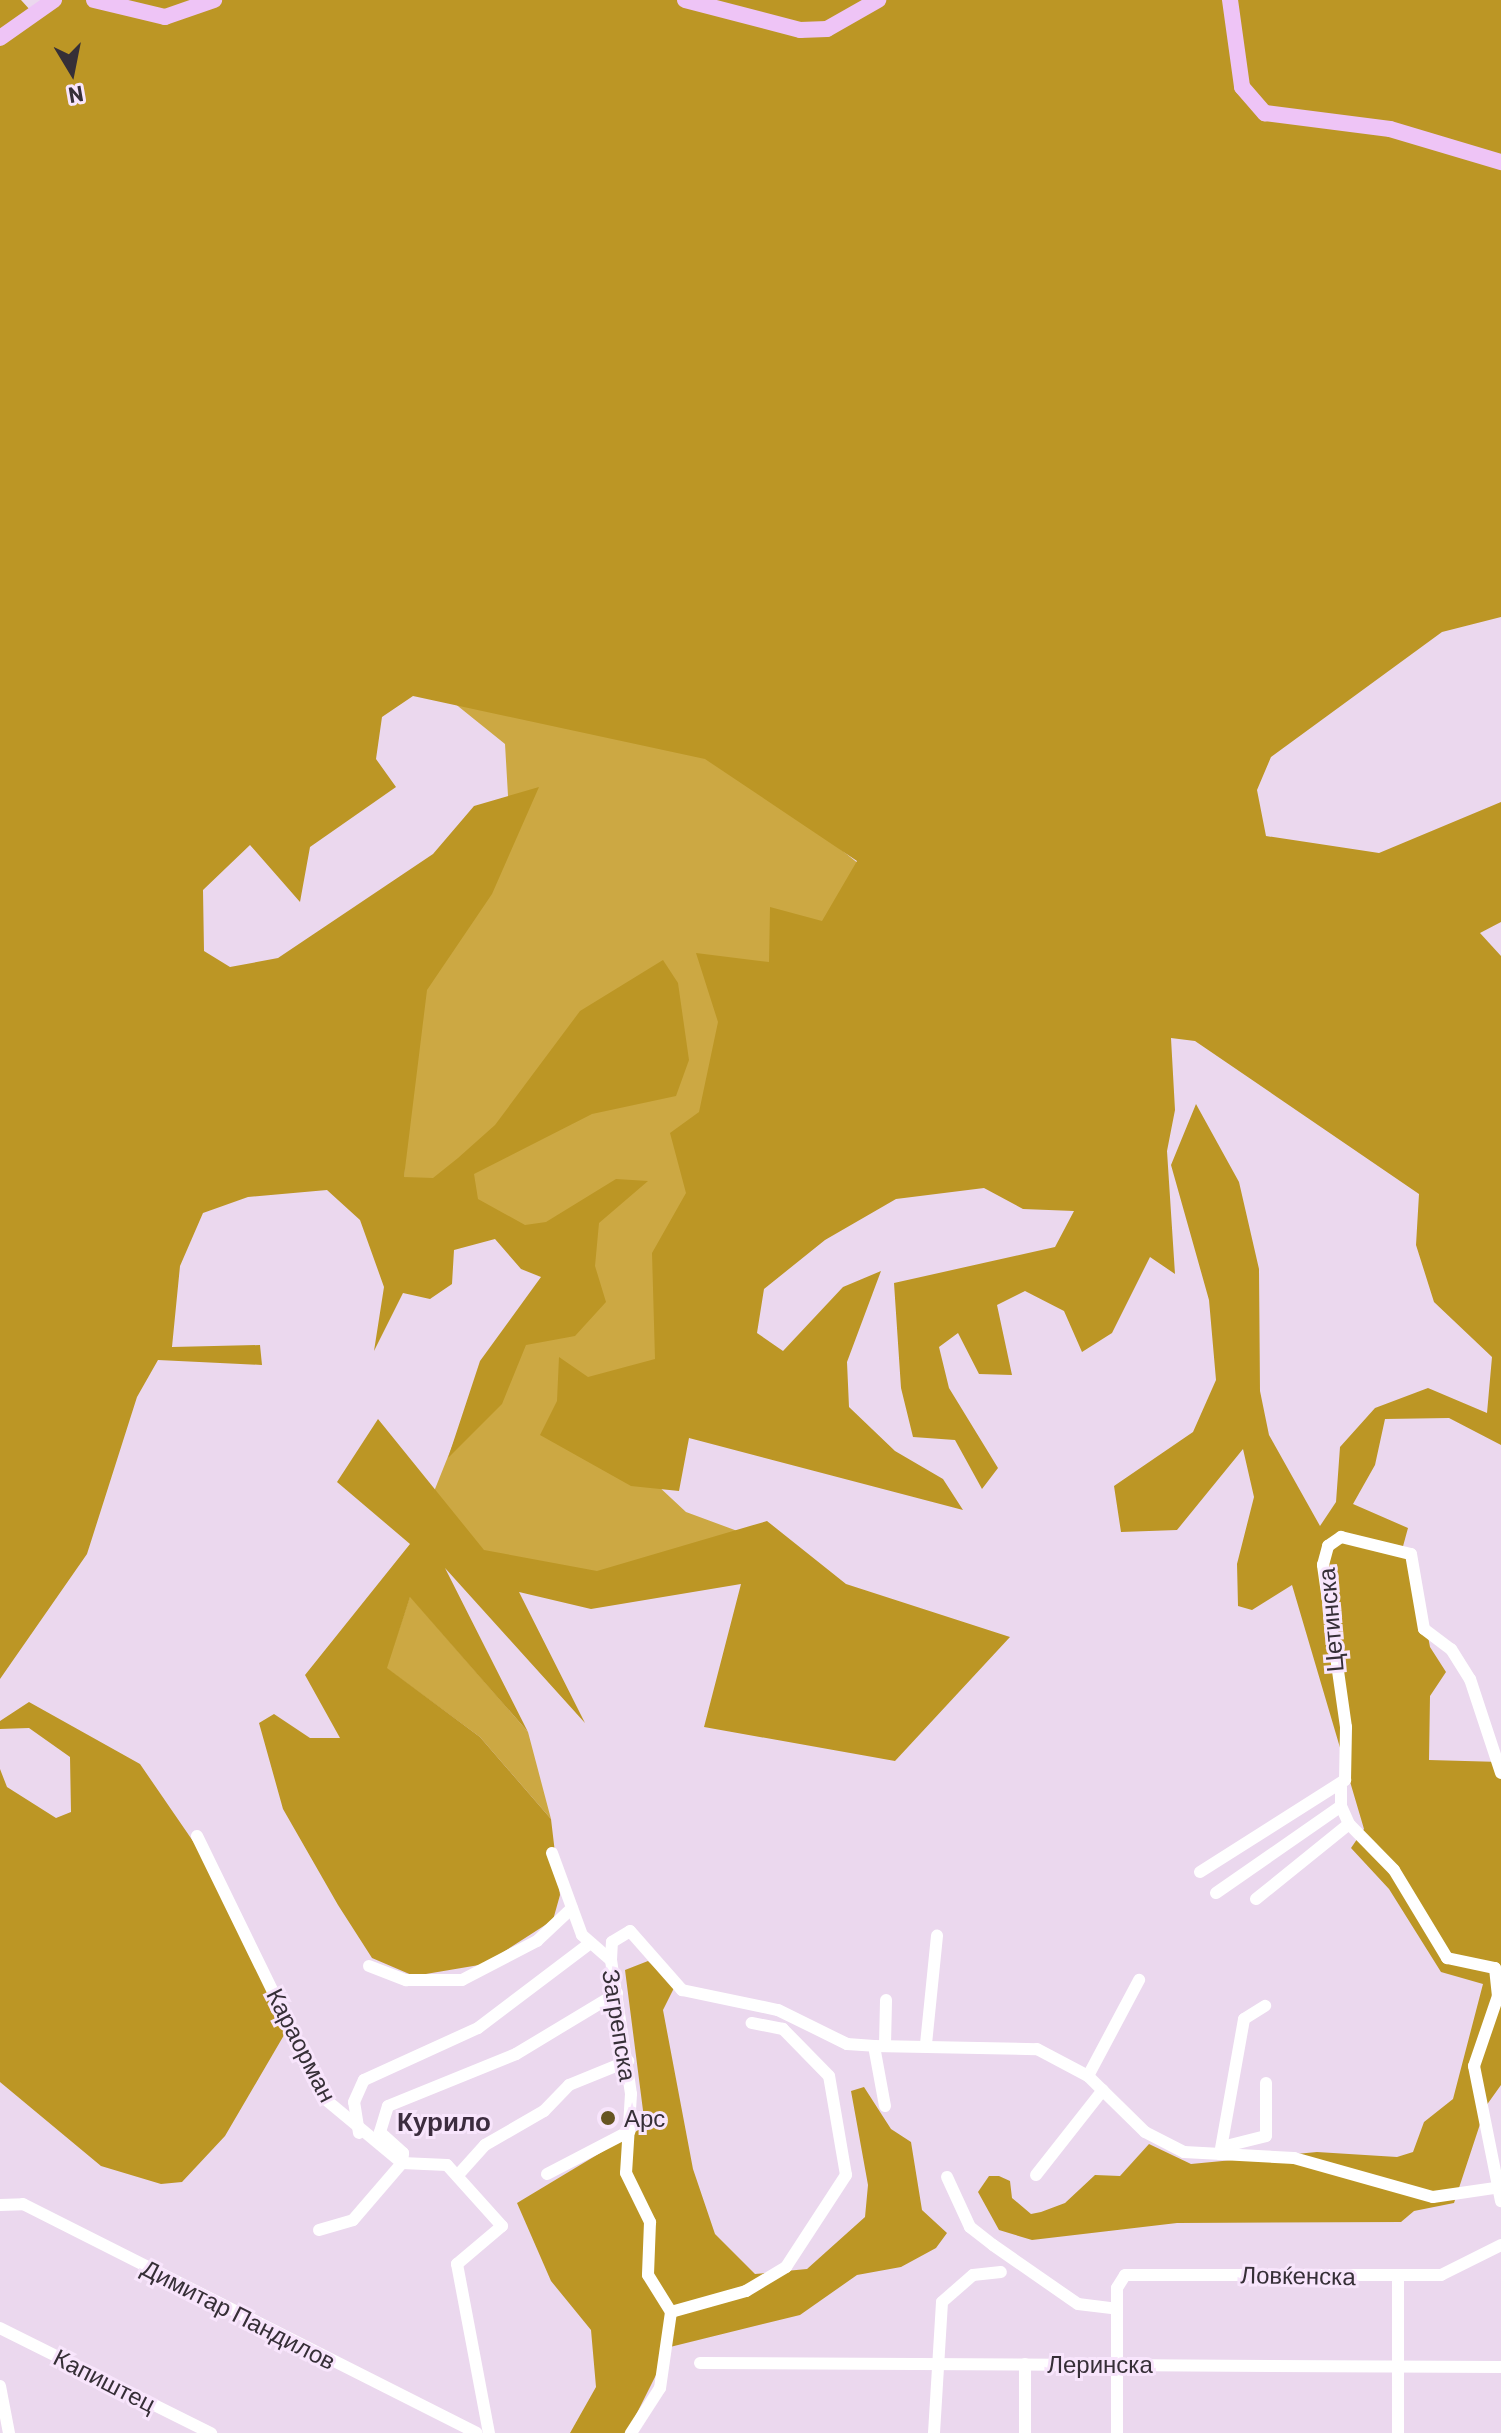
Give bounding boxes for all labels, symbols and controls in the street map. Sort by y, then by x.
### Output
north arrow [32,32,112,112]
text: N [67,82,86,110]
street label: Цетинска [1311,1567,1349,1673]
street label: Загрепска [597,1967,643,2083]
street label: Караорман [261,1983,343,2107]
place label: Арс [624,2104,665,2132]
district label: Курило [397,2105,491,2137]
marker: Арс [599,2109,617,2127]
street label: Димитар Пандилов [137,2253,341,2375]
street label: Ловќенска [1240,2260,1356,2290]
street label: Капиштец [49,2342,161,2418]
street label: Леринска [1047,2350,1153,2378]

